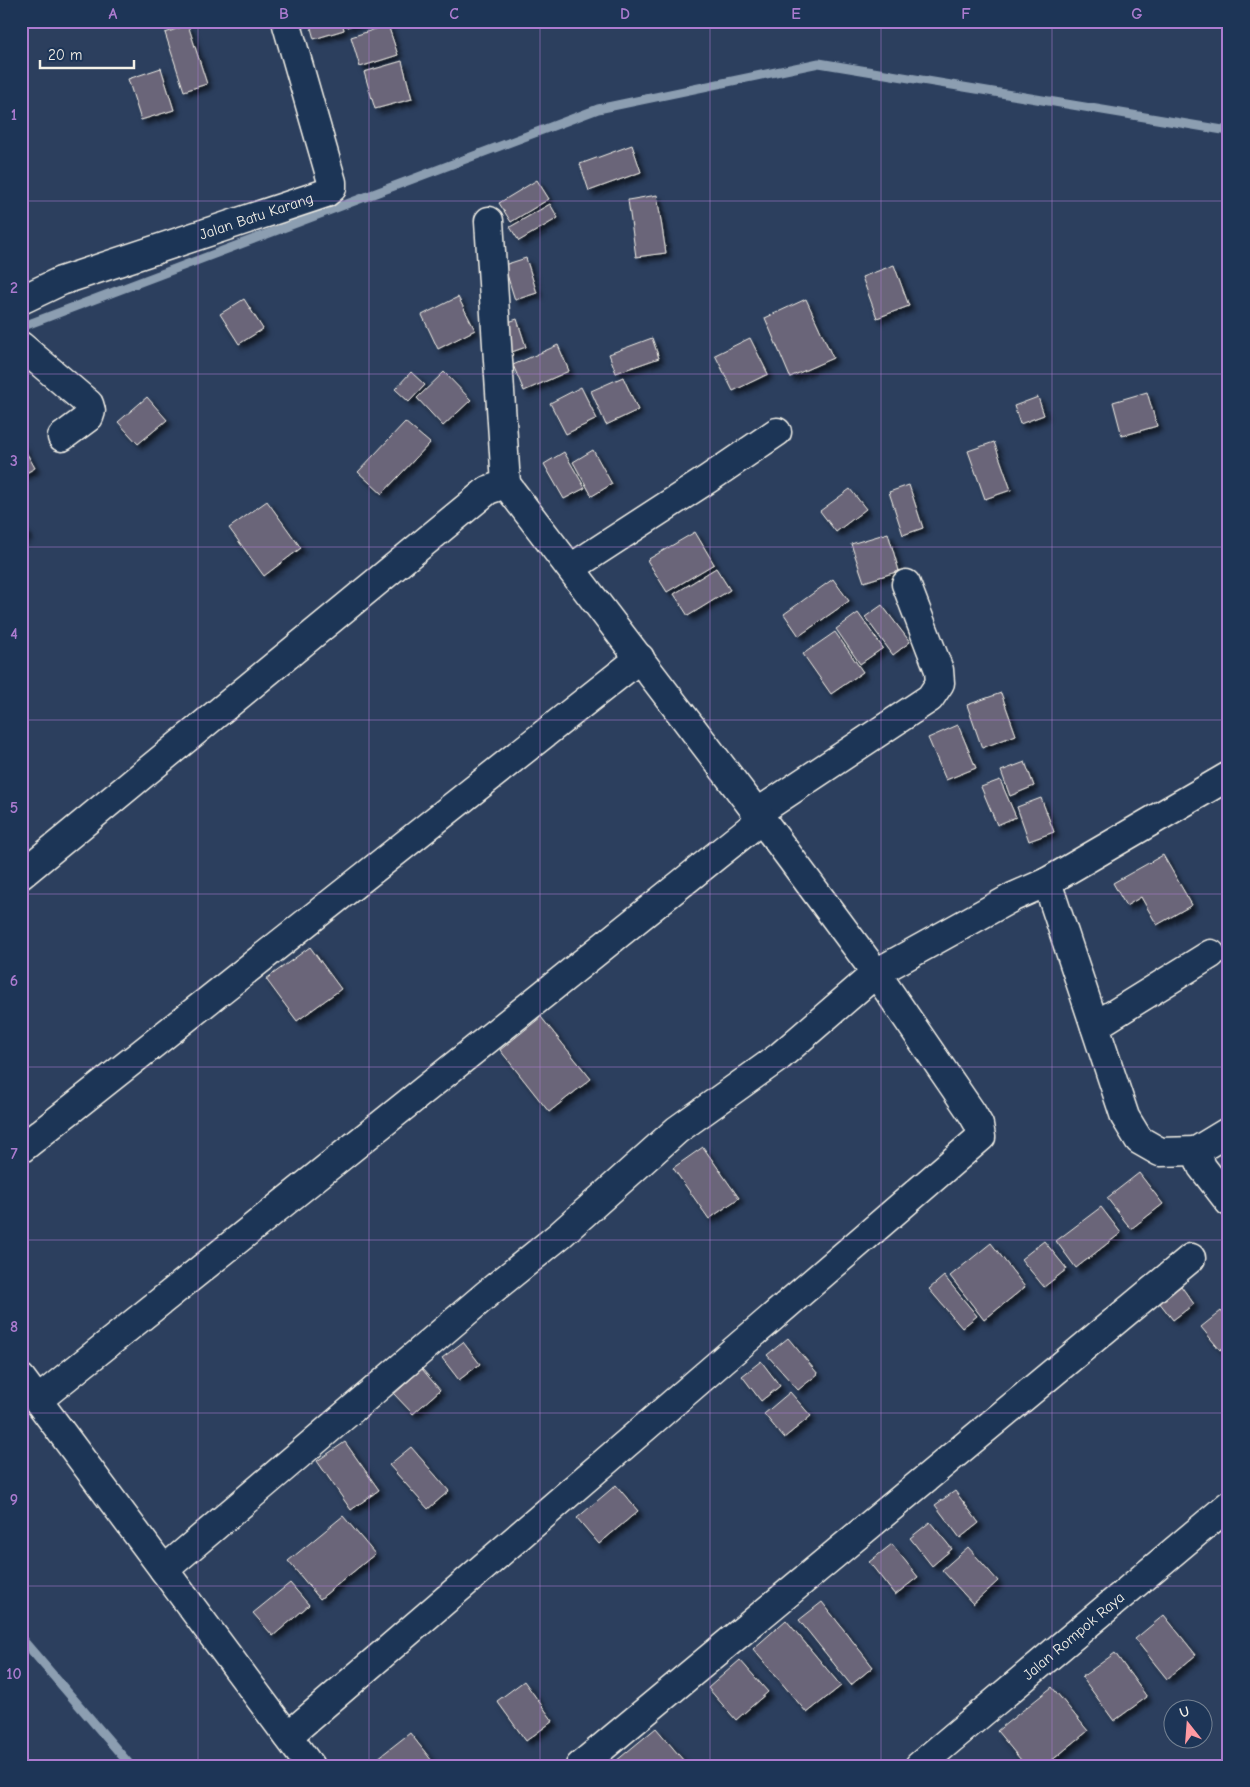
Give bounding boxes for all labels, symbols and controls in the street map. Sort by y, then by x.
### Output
text: A [109,5,118,23]
text: B [279,5,289,23]
text: C [449,5,459,23]
text: D [620,5,630,23]
text: E [791,5,801,23]
text: F [961,5,971,23]
text: G [1131,5,1143,23]
scale bar [40,38,134,70]
text: 20 m [48,46,82,64]
text: 1 [11,106,17,124]
street label: Jalan Batu Karang [197,189,315,243]
text: 2 [10,279,18,297]
text: 3 [10,452,18,470]
text: 4 [10,625,18,643]
text: 5 [10,799,18,817]
text: 6 [10,972,18,990]
text: 7 [10,1145,18,1163]
text: 8 [10,1318,18,1336]
text: 9 [10,1491,18,1509]
street label: Jalan Rompok Raya [1019,1588,1128,1684]
text: 10 [6,1665,22,1683]
north arrow [1162,1700,1212,1750]
text: U [1177,1703,1191,1722]

